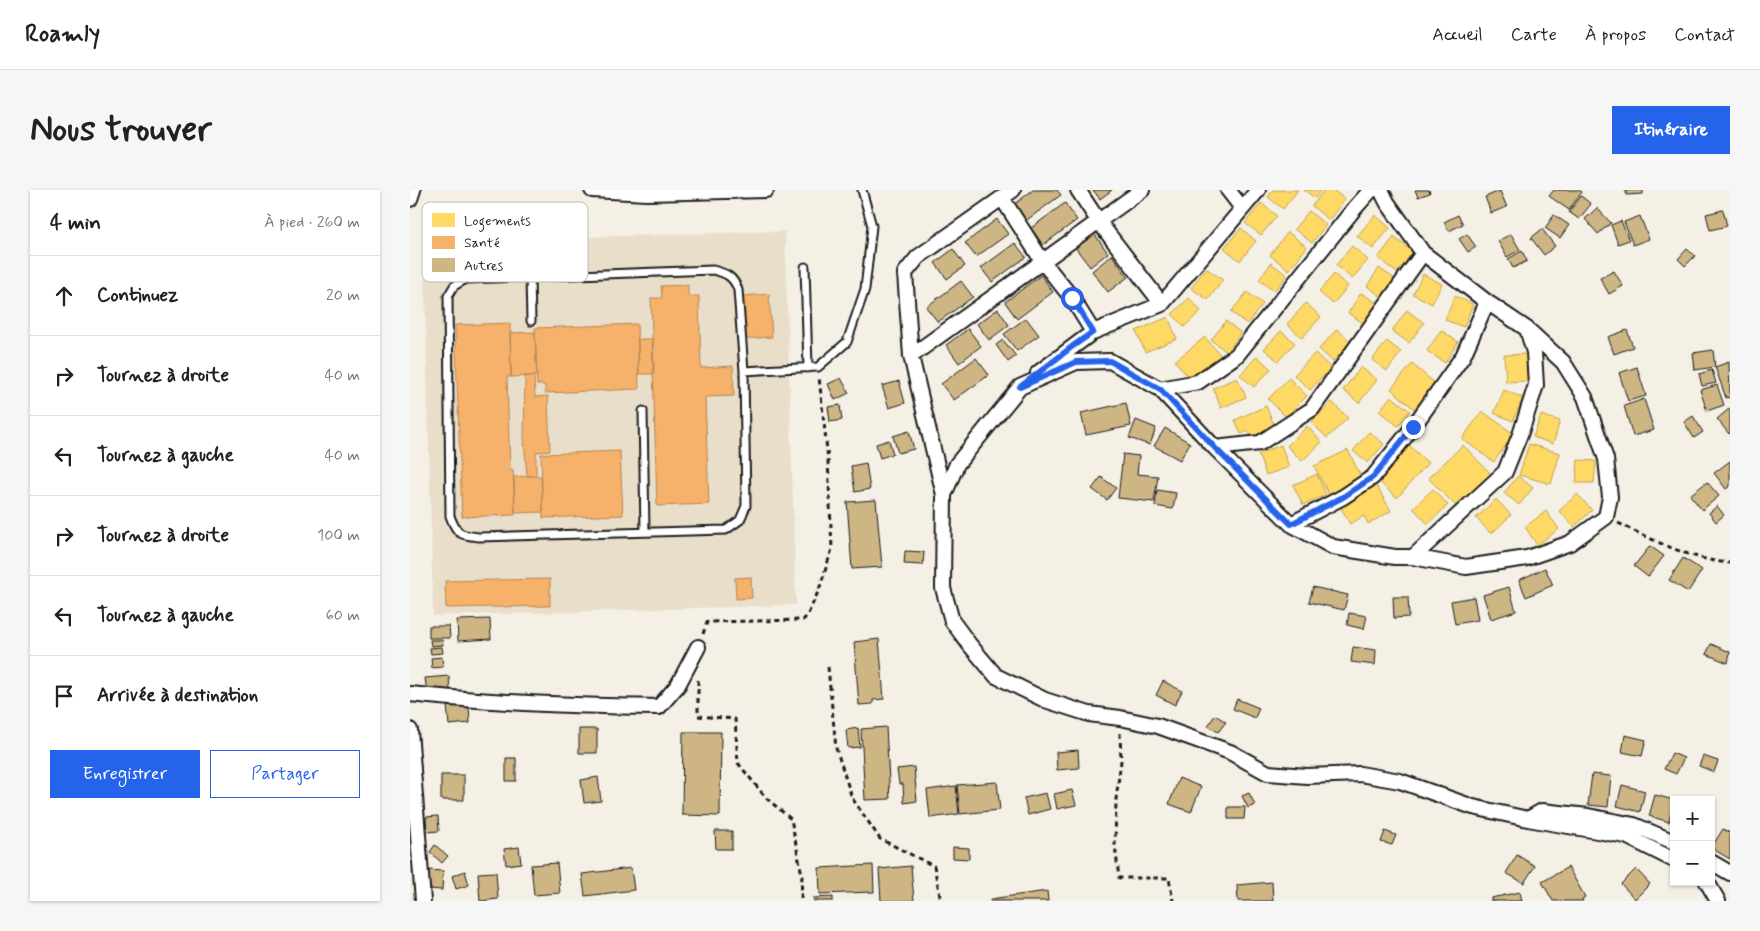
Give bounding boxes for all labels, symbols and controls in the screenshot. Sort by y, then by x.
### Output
text: Roamly [25,19,100,50]
text: Accueil [1432,23,1483,47]
text: Carte [1511,23,1557,47]
text: À propos [1585,23,1646,47]
text: Contact [1674,23,1735,47]
button: Itinéraire [1612,106,1730,154]
text: Nous trouver [30,107,212,153]
legend [422,202,588,282]
text: 4 min [50,209,101,237]
text: À pied · 260 m [264,212,360,233]
text: Logements [464,212,531,232]
text: Santé [464,234,500,252]
text: Autres [464,257,504,275]
icon: ahead [50,282,78,310]
text: Continuez [97,283,178,308]
text: 20 m [326,285,360,306]
route start [1061,287,1084,310]
icon: right [50,362,78,390]
text: Tournez à droite [97,363,229,388]
text: 40 m [324,365,360,386]
route end [1402,416,1425,439]
icon: left [50,442,78,470]
text: Tournez à gauche [97,443,234,468]
text: 40 m [324,445,360,466]
icon: right [50,522,78,550]
text: Tournez à droite [97,523,229,548]
text: 100 m [317,525,360,546]
icon: left [50,602,78,630]
text: Tournez à gauche [97,603,234,628]
text: 60 m [326,605,360,626]
icon: arrive [50,682,78,710]
text: Arrivée à destination [97,683,258,708]
button: Enregistrer [50,750,200,798]
button: Partager [210,750,360,798]
map controls [1670,796,1715,886]
button: + [1670,796,1715,841]
button: − [1670,841,1715,886]

